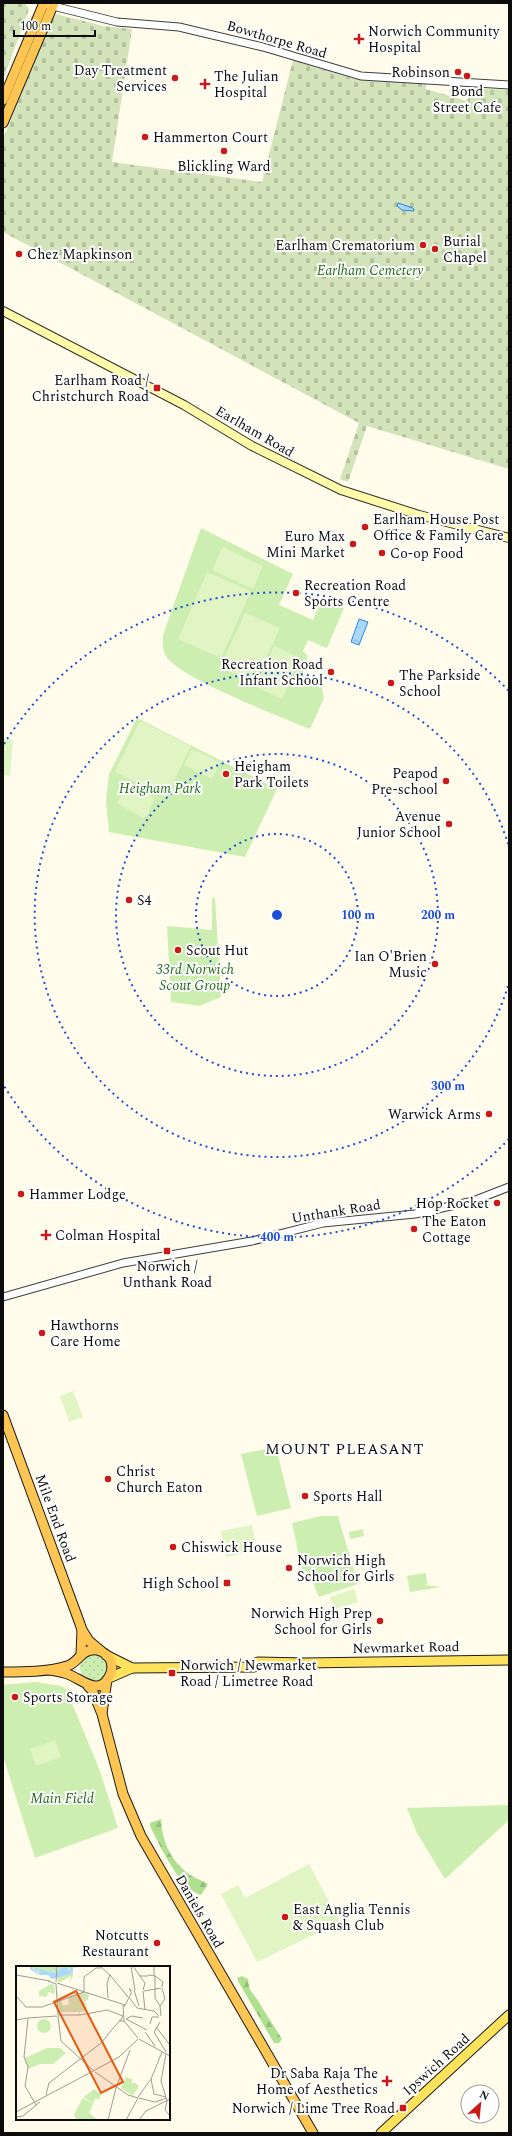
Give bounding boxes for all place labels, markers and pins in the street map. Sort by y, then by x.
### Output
place label: Norwich Community Hospital [368,21,501,58]
marker: Norwich Community Hospital [353,33,365,45]
place label: Day Treatment Services [74,60,167,97]
place label: Robinson [391,62,450,83]
place label: The Julian Hospital [214,66,279,103]
marker: Robinson [453,67,463,77]
marker: Bond Street Cafe [462,71,472,81]
marker: Day Treatment Services [170,73,180,83]
marker: The Julian Hospital [199,78,211,90]
place label: Bond Street Cafe [433,81,502,118]
place label: Hammerton Court [153,127,268,148]
marker: Hammerton Court [140,132,150,142]
marker: Blickling Ward [219,146,229,156]
place label: Blickling Ward [177,156,271,177]
place label: Burial Chapel [443,231,487,268]
place label: Earlham Crematorium [275,235,415,256]
marker: Earlham Crematorium [418,240,428,250]
place label: Chez Mapkinson [27,244,132,265]
marker: Burial Chapel [430,244,440,254]
marker: Chez Mapkinson [14,249,24,259]
place label: Earlham Road / Christchurch Road [32,370,149,407]
marker: Earlham Road / Christchurch Road [152,383,162,393]
place label: Earlham House Post Office & Family Care [373,509,504,546]
marker: Earlham House Post Office & Family Care [360,522,370,532]
place label: Euro Max Mini Market [266,526,345,563]
marker: Euro Max Mini Market [348,539,358,549]
place label: Co-op Food [390,543,464,564]
marker: Co-op Food [377,548,387,558]
place label: Recreation Road Sports Centre [304,575,406,612]
marker: Recreation Road Sports Centre [291,588,301,598]
place label: Recreation Road Infant School [221,654,323,691]
place label: The Parkside School [399,665,481,702]
marker: Recreation Road Infant School [326,667,336,677]
marker: The Parkside School [386,678,396,688]
place label: Heigham Park Toilets [234,756,309,793]
place label: Peapod Pre-school [371,763,438,800]
marker: Heigham Park Toilets [221,769,231,779]
marker: Peapod Pre-school [441,776,451,786]
place label: Avenue Junior School [357,806,441,843]
marker: Avenue Junior School [444,819,454,829]
place label: S4 [137,890,151,911]
marker: S4 [124,895,134,905]
centre of rings [270,908,284,922]
place label: Scout Hut [186,940,248,961]
marker: Scout Hut [173,945,183,955]
place label: Ian O'Brien Music [354,946,427,983]
marker: Ian O'Brien Music [430,959,440,969]
place label: Warwick Arms [388,1104,481,1125]
marker: Warwick Arms [484,1109,494,1119]
place label: Hammer Lodge [29,1184,126,1205]
marker: Hammer Lodge [16,1189,26,1199]
place label: Hop Rocket [416,1193,489,1214]
marker: Hop Rocket [492,1198,502,1208]
place label: The Eaton Cottage [422,1211,487,1248]
marker: The Eaton Cottage [409,1224,419,1234]
place label: Colman Hospital [55,1225,160,1246]
marker: Colman Hospital [40,1229,52,1241]
marker: Norwich / Unthank Road [162,1246,172,1256]
place label: Norwich / Unthank Road [122,1256,212,1293]
place label: Hawthorns Care Home [50,1315,121,1352]
marker: Hawthorns Care Home [37,1328,47,1338]
place label: Christ Church Eaton [116,1461,203,1498]
marker: Christ Church Eaton [103,1474,113,1484]
place label: Sports Hall [313,1486,382,1507]
marker: Sports Hall [300,1491,310,1501]
place label: Chiswick House [181,1537,282,1558]
marker: Chiswick House [168,1542,178,1552]
place label: Norwich High School for Girls [297,1550,395,1587]
marker: Norwich High School for Girls [284,1563,294,1573]
place label: High School [142,1573,219,1594]
marker: High School [222,1578,232,1588]
place label: Norwich High Prep School for Girls [250,1603,372,1640]
marker: Norwich High Prep School for Girls [375,1616,385,1626]
place label: Norwich / Newmarket Road / Limetree Road [180,1655,317,1692]
marker: Norwich / Newmarket Road / Limetree Road [167,1668,177,1678]
place label: Sports Storage [23,1687,113,1708]
marker: Sports Storage [10,1692,20,1702]
place label: East Anglia Tennis & Squash Club [293,1899,410,1936]
marker: East Anglia Tennis & Squash Club [280,1912,290,1922]
place label: Notcutts Restaurant [82,1925,149,1962]
marker: Notcutts Restaurant [152,1938,162,1948]
place label: Dr Saba Raja The Home of Aesthetics [256,2063,378,2100]
marker: Dr Saba Raja The Home of Aesthetics [381,2075,393,2087]
place label: Norwich / Lime Tree Road [232,2098,395,2119]
marker: Norwich / Lime Tree Road [398,2103,408,2113]

